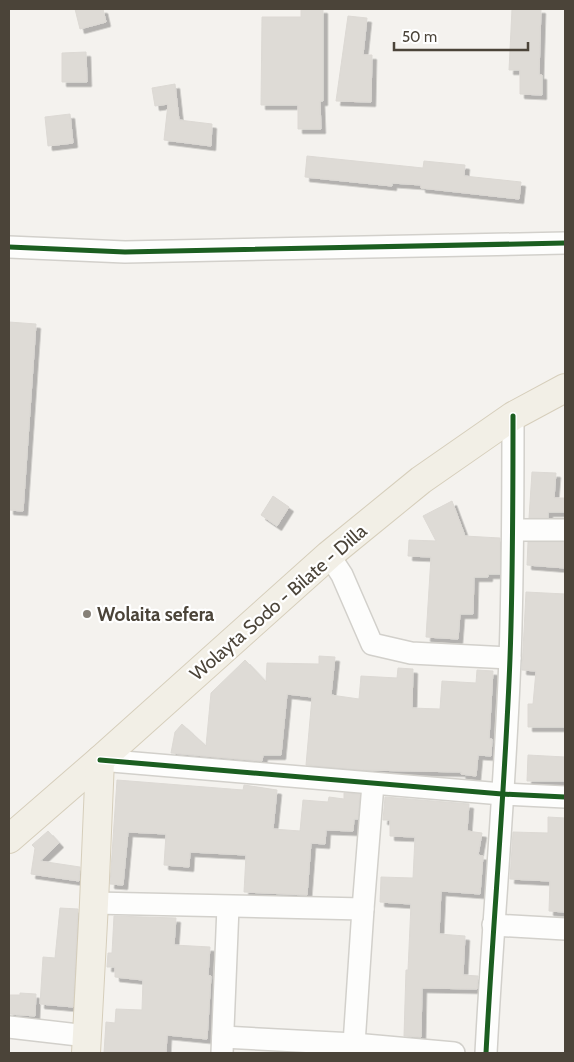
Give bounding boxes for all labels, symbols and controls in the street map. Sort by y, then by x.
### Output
scale bar [394,20,528,52]
text: 50 m [402,28,437,46]
street label: Wolayta Sodo - Bilate - Dilla [185,519,371,685]
place label: Wolaita sefera [97,603,215,626]
marker: Wolaita sefera [81,608,93,620]

